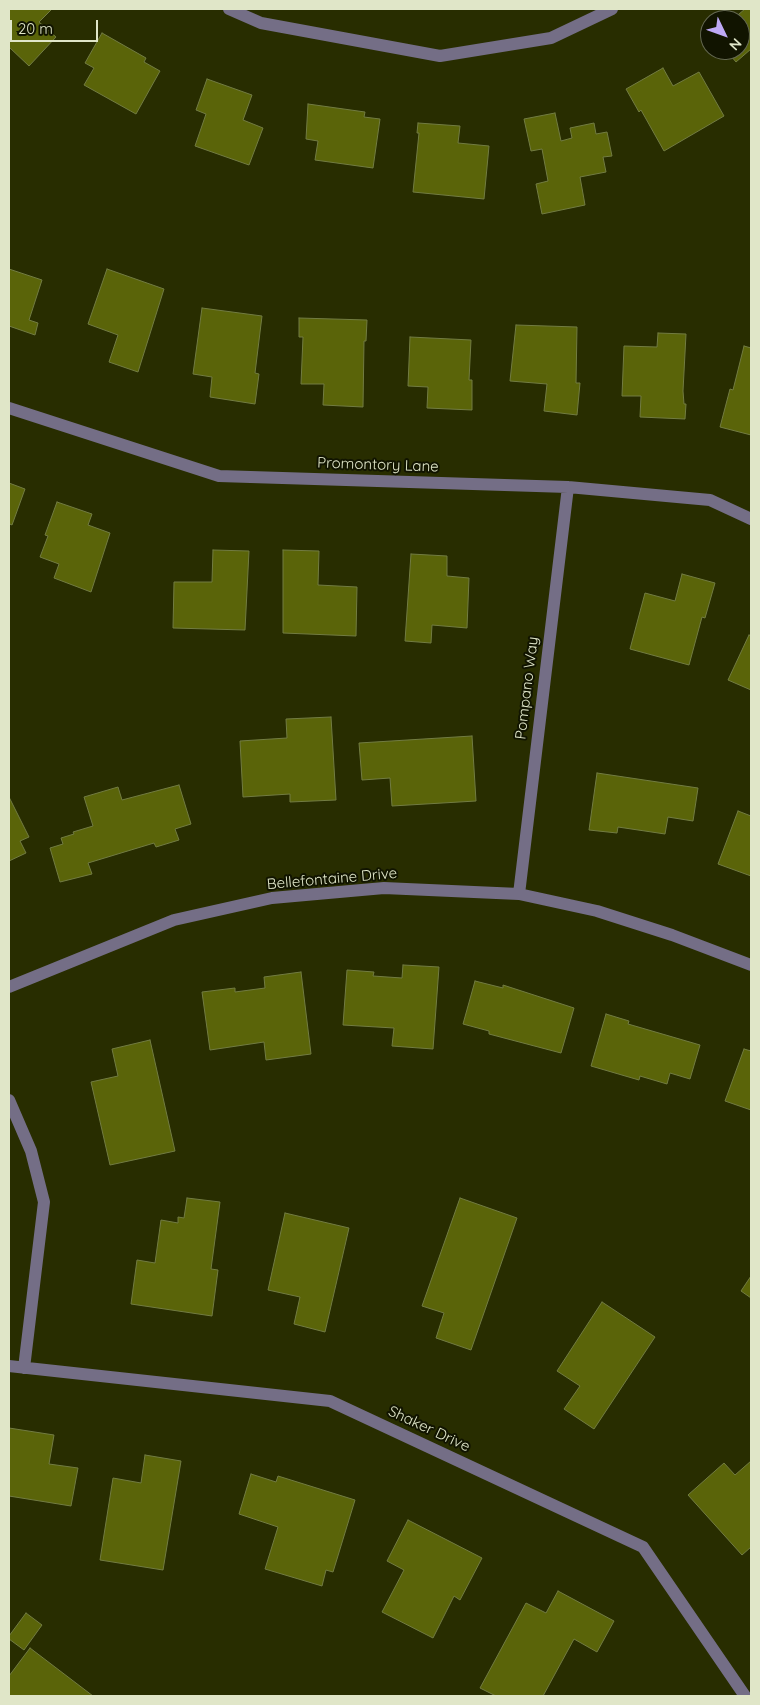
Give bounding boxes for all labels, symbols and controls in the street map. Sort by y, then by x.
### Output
scale bar [12,10,100,42]
north arrow [700,10,750,60]
text: 20 m [18,19,53,38]
text: N [725,35,746,54]
street label: Promontory Lane [317,454,439,476]
street label: Pompano Way [512,636,542,740]
street label: Bellefontaine Drive [266,864,398,894]
street label: Shaker Drive [385,1402,473,1456]

